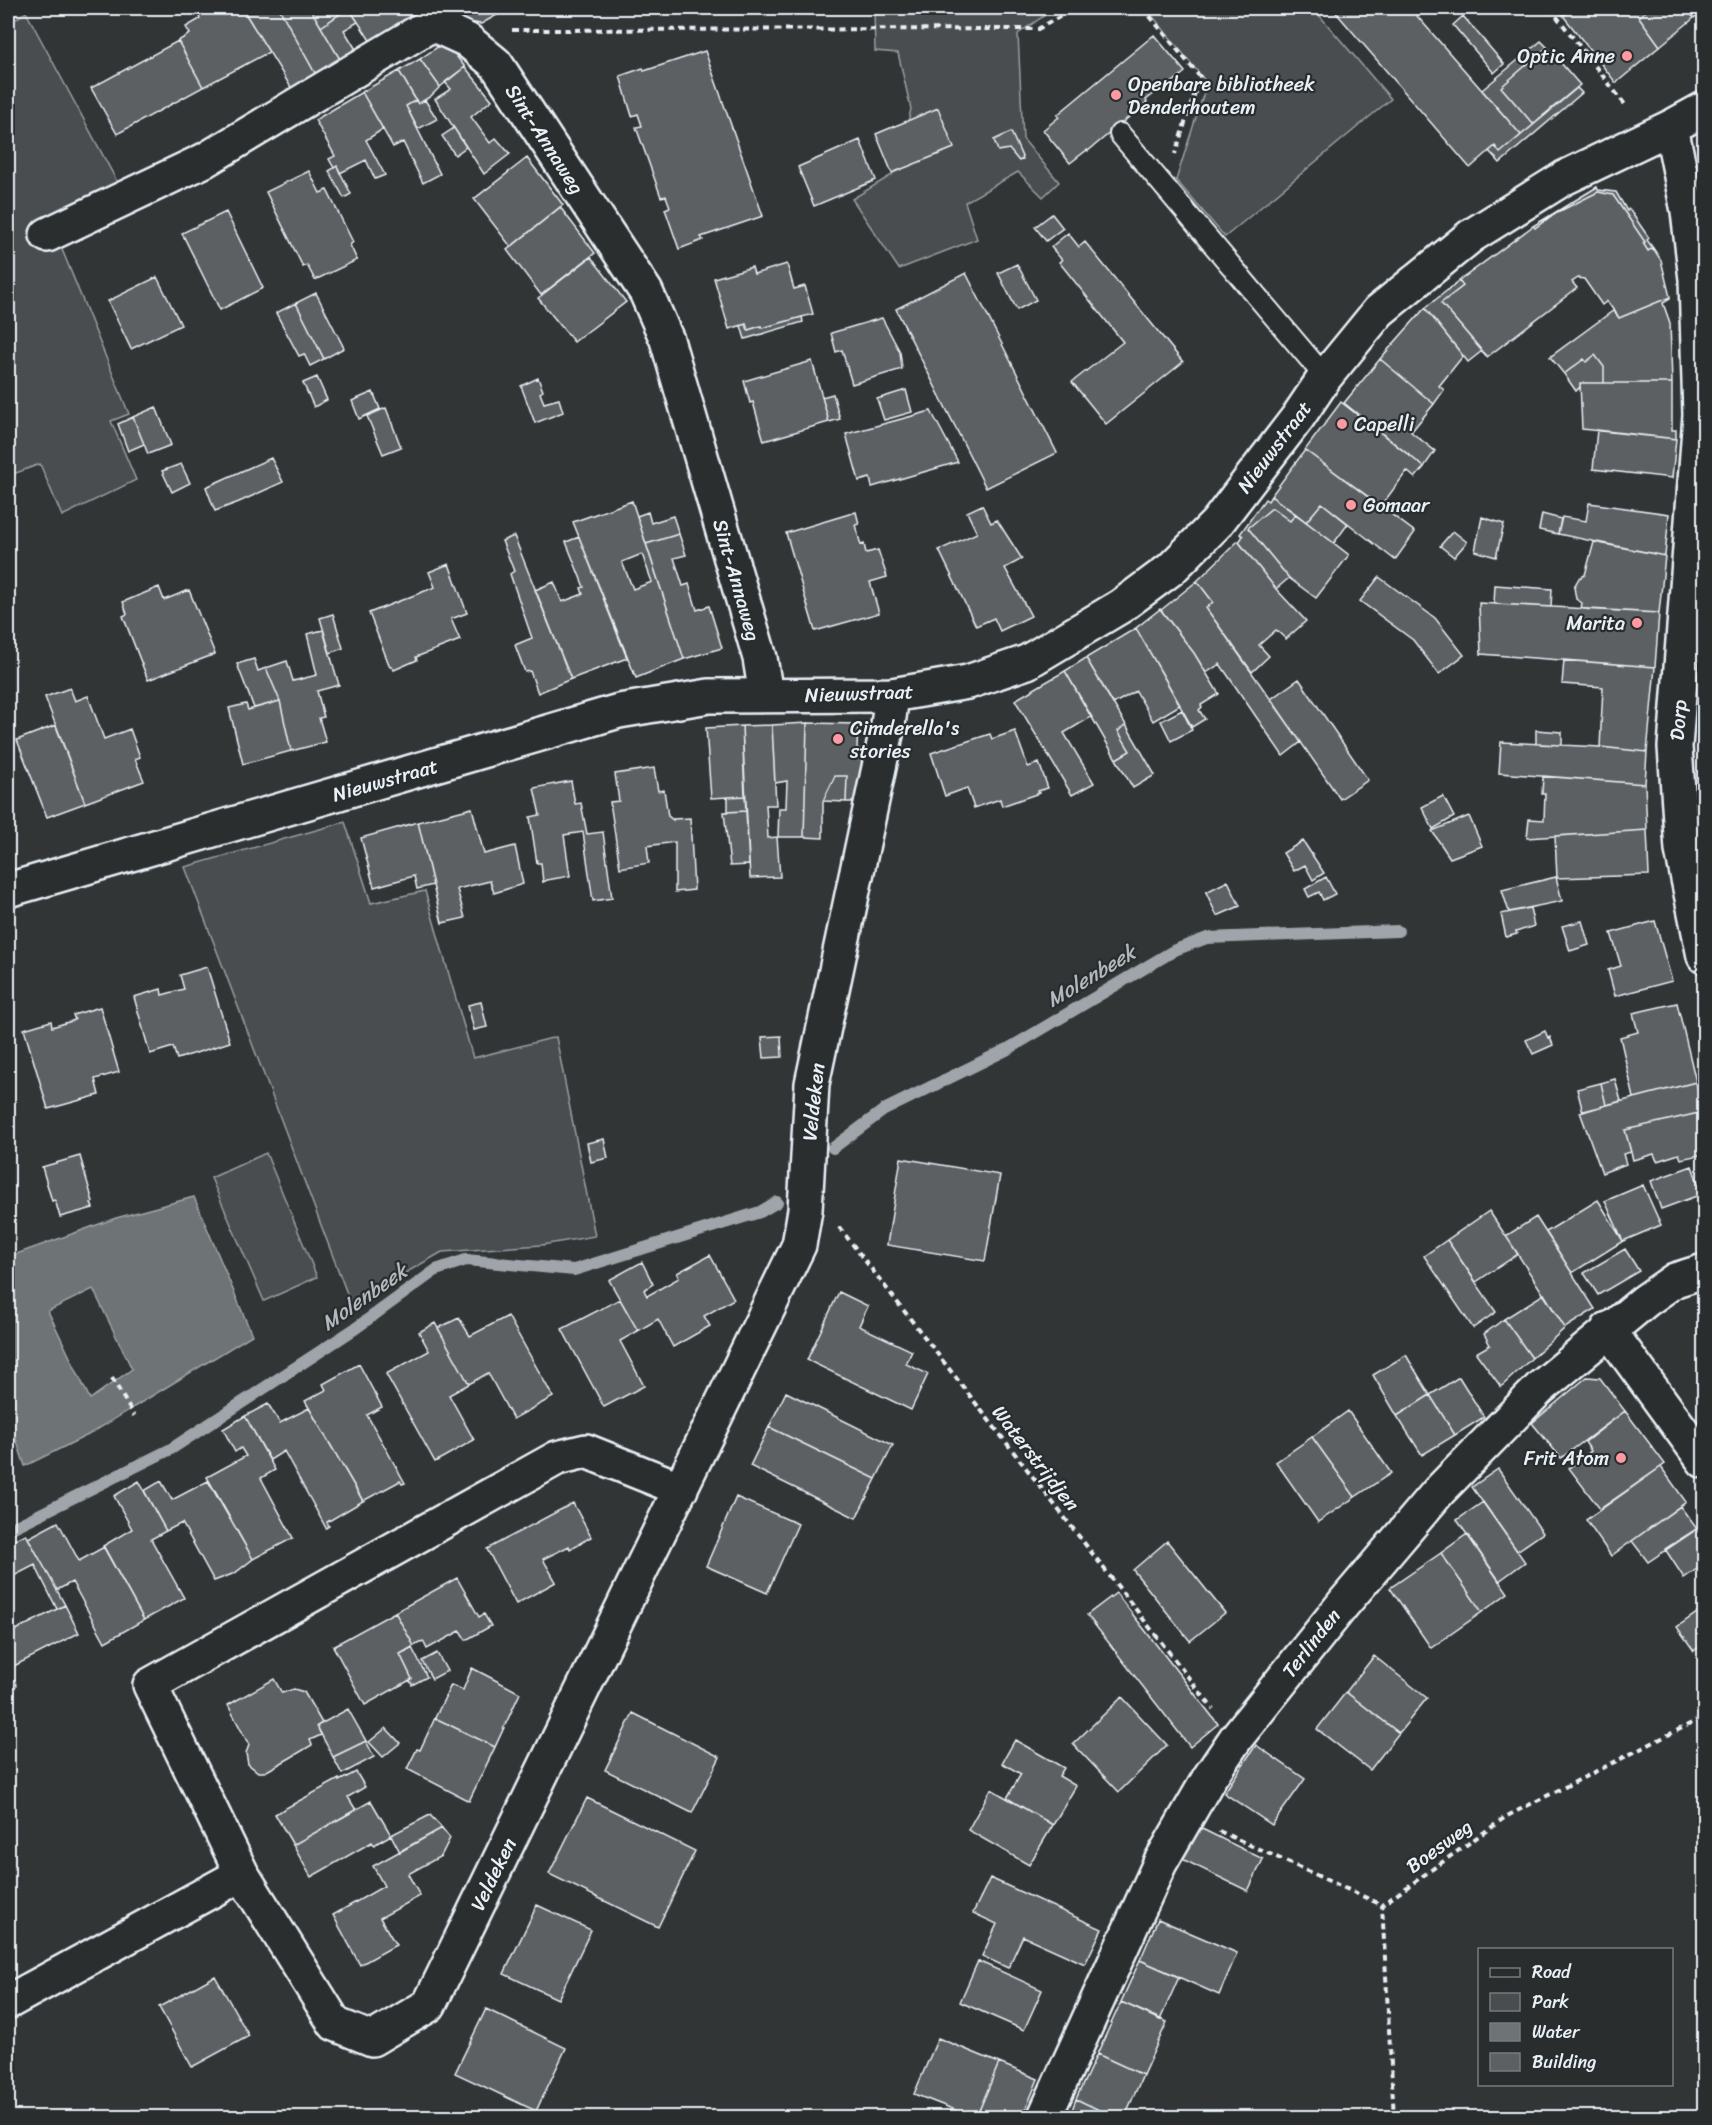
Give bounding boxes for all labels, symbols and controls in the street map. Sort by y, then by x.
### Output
place label: Optic Anne [1517,39,1615,74]
marker: Optic Anne [1620,49,1634,63]
place label: Openbare bibliotheek Denderhoutem [1128,67,1315,125]
street label: Sint-Annaweg [496,77,594,202]
marker: Openbare bibliotheek Denderhoutem [1109,88,1123,102]
street label: Nieuwstraat [1228,393,1321,501]
place label: Capelli [1354,407,1415,442]
marker: Capelli [1335,417,1349,431]
place label: Gomaar [1363,488,1431,523]
marker: Gomaar [1344,498,1358,512]
street label: Sint-Annaweg [702,515,771,645]
place label: Marita [1566,606,1625,641]
marker: Marita [1630,616,1644,630]
street label: Nieuwstraat [804,674,914,713]
street label: Dorp [1660,698,1697,742]
place label: Cimderella's stories [849,711,960,769]
marker: Cimderella's stories [831,732,845,746]
street label: Nieuwstraat [328,749,442,812]
water label: Molenbeek [1039,933,1146,1018]
street label: Veldeken [792,1061,835,1143]
water label: Molenbeek [312,1251,418,1341]
street label: Waterstrijdjen [983,1397,1089,1519]
place label: Frit Atom [1524,1441,1609,1476]
marker: Frit Atom [1614,1451,1628,1465]
street label: Terlinden [1273,1601,1350,1686]
street label: Boesweg [1398,1810,1480,1883]
street label: Veldeken [461,1831,526,1917]
legend [1478,1948,1673,2086]
text: Road [1532,1956,1572,1988]
text: Park [1532,1986,1569,2018]
text: Water [1532,2016,1581,2048]
text: Building [1532,2046,1596,2078]

